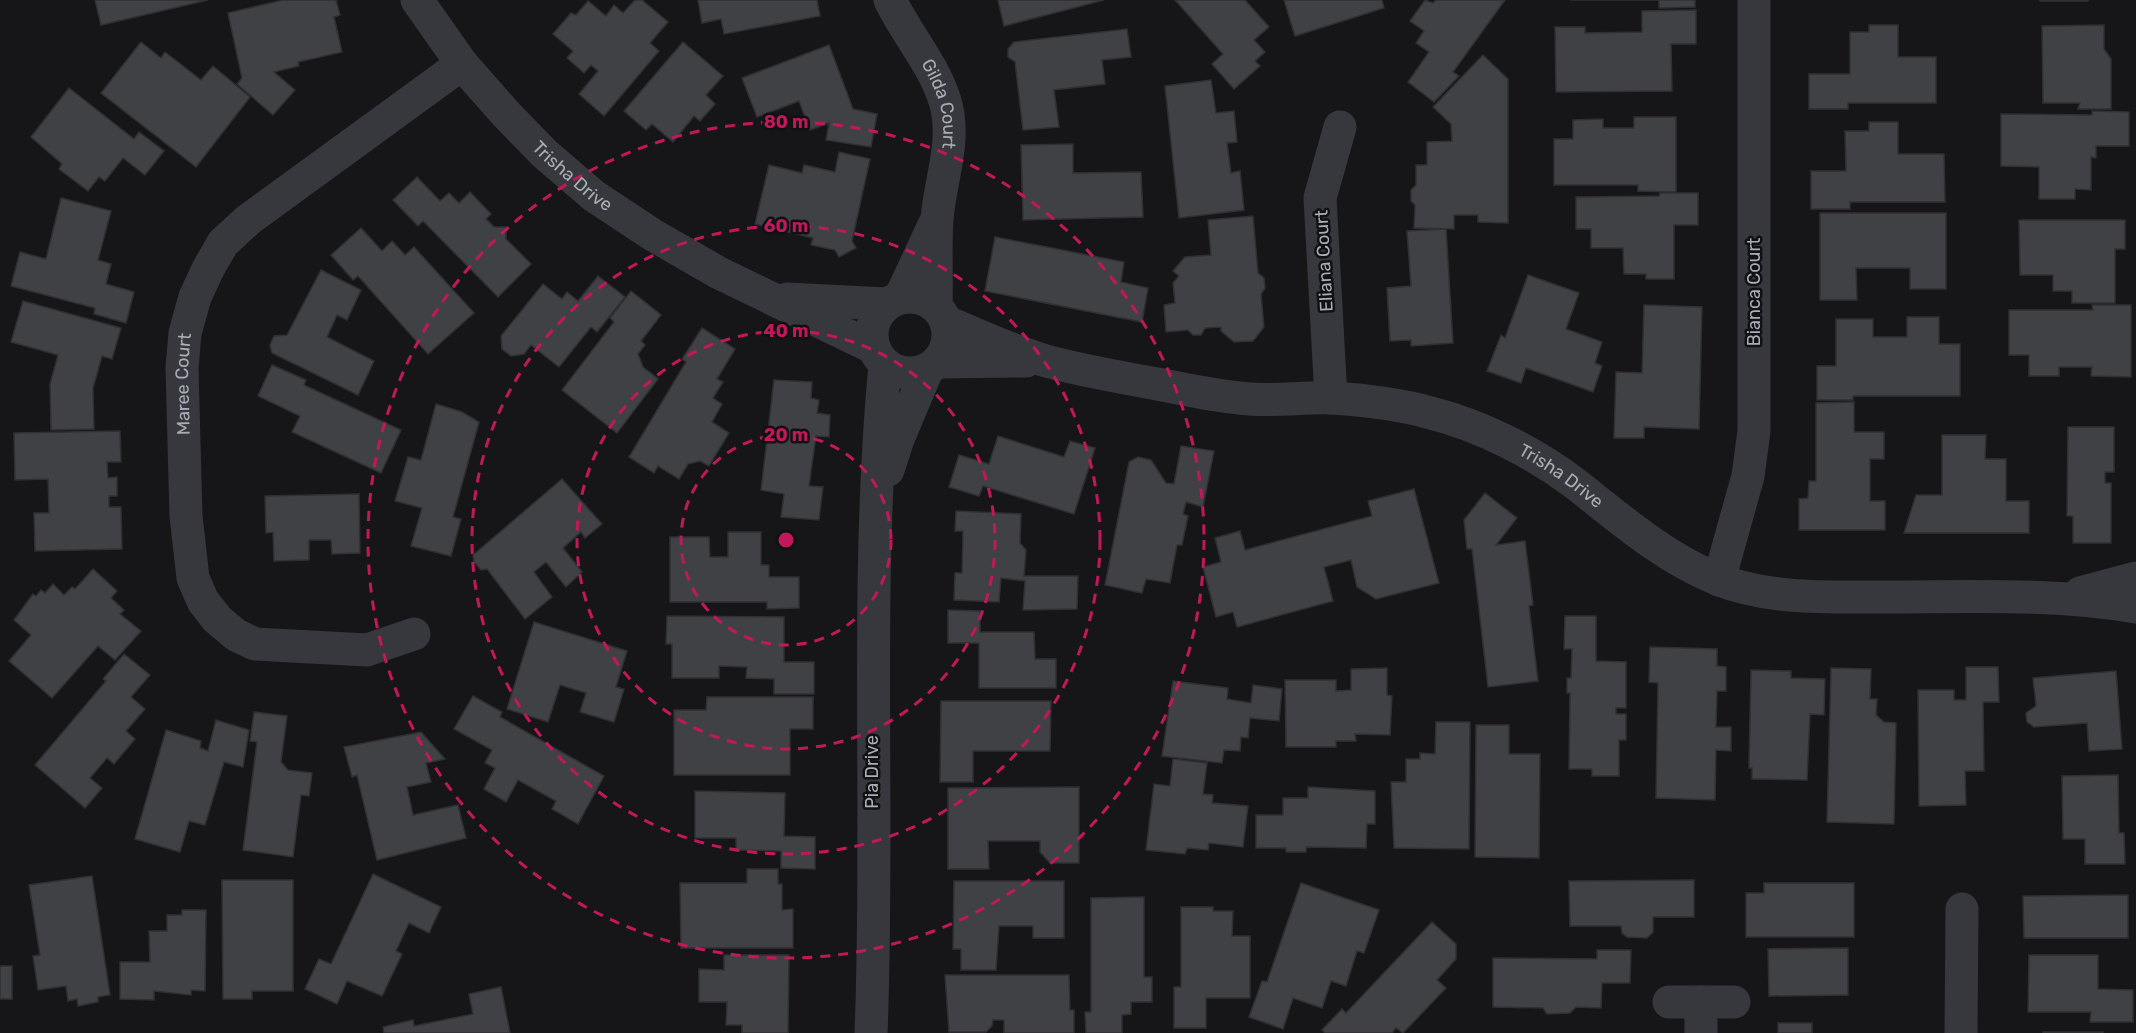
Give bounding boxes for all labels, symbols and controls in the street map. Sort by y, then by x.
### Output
street label: Gilda Court [917,55,960,150]
text: 80 m [764,111,808,133]
street label: Trisha Drive [528,136,617,216]
street label: Eliana Court [1310,210,1338,312]
text: 60 m [764,215,808,237]
street label: Bianca Court [1743,238,1765,346]
text: 40 m [764,320,808,342]
street label: Maree Court [171,332,196,436]
text: 20 m [764,424,808,446]
street label: Trisha Drive [1515,439,1608,513]
centre of rings [776,530,796,550]
street label: Pia Drive [861,735,883,809]

